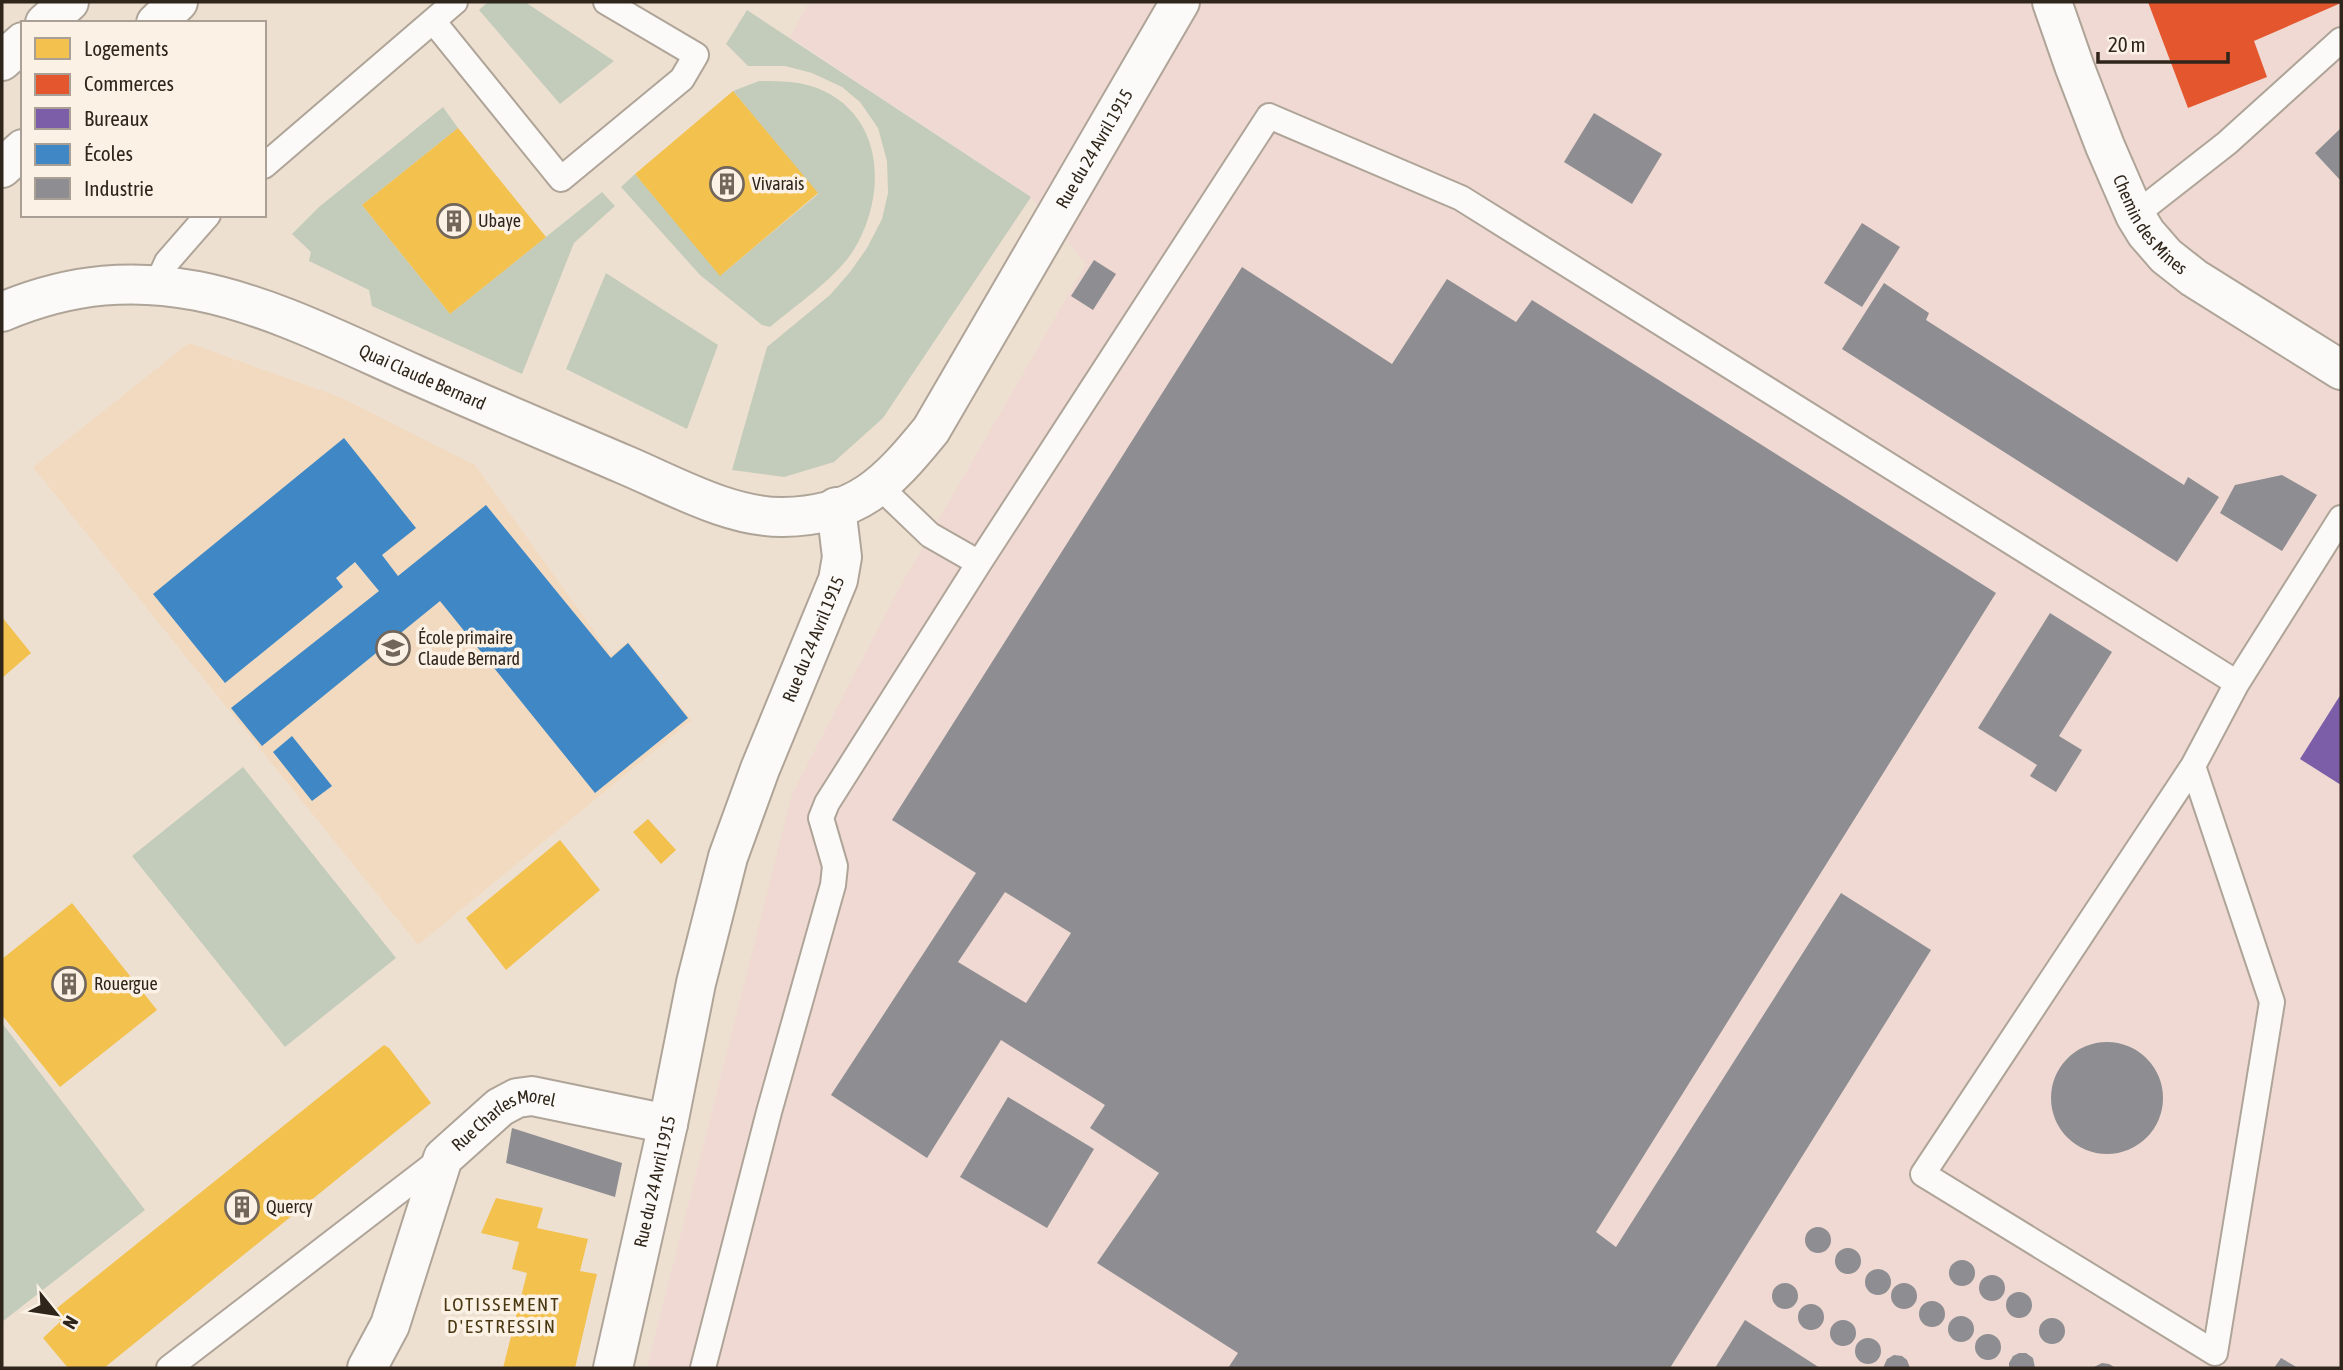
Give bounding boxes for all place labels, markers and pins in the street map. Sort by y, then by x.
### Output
building icon: Vivarais [708,165,746,203]
place label: Vivarais [752,173,804,194]
building icon: Ubaye [435,202,473,240]
place label: Ubaye [478,210,521,231]
place label: École primaire Claude Bernard [418,627,520,669]
school or university icon: École primaire Claude Bernard [374,629,412,667]
building icon: Rouergue [50,965,88,1003]
place label: Rouergue [94,973,158,994]
building icon: Quercy [223,1188,261,1226]
place label: Quercy [266,1196,313,1217]

